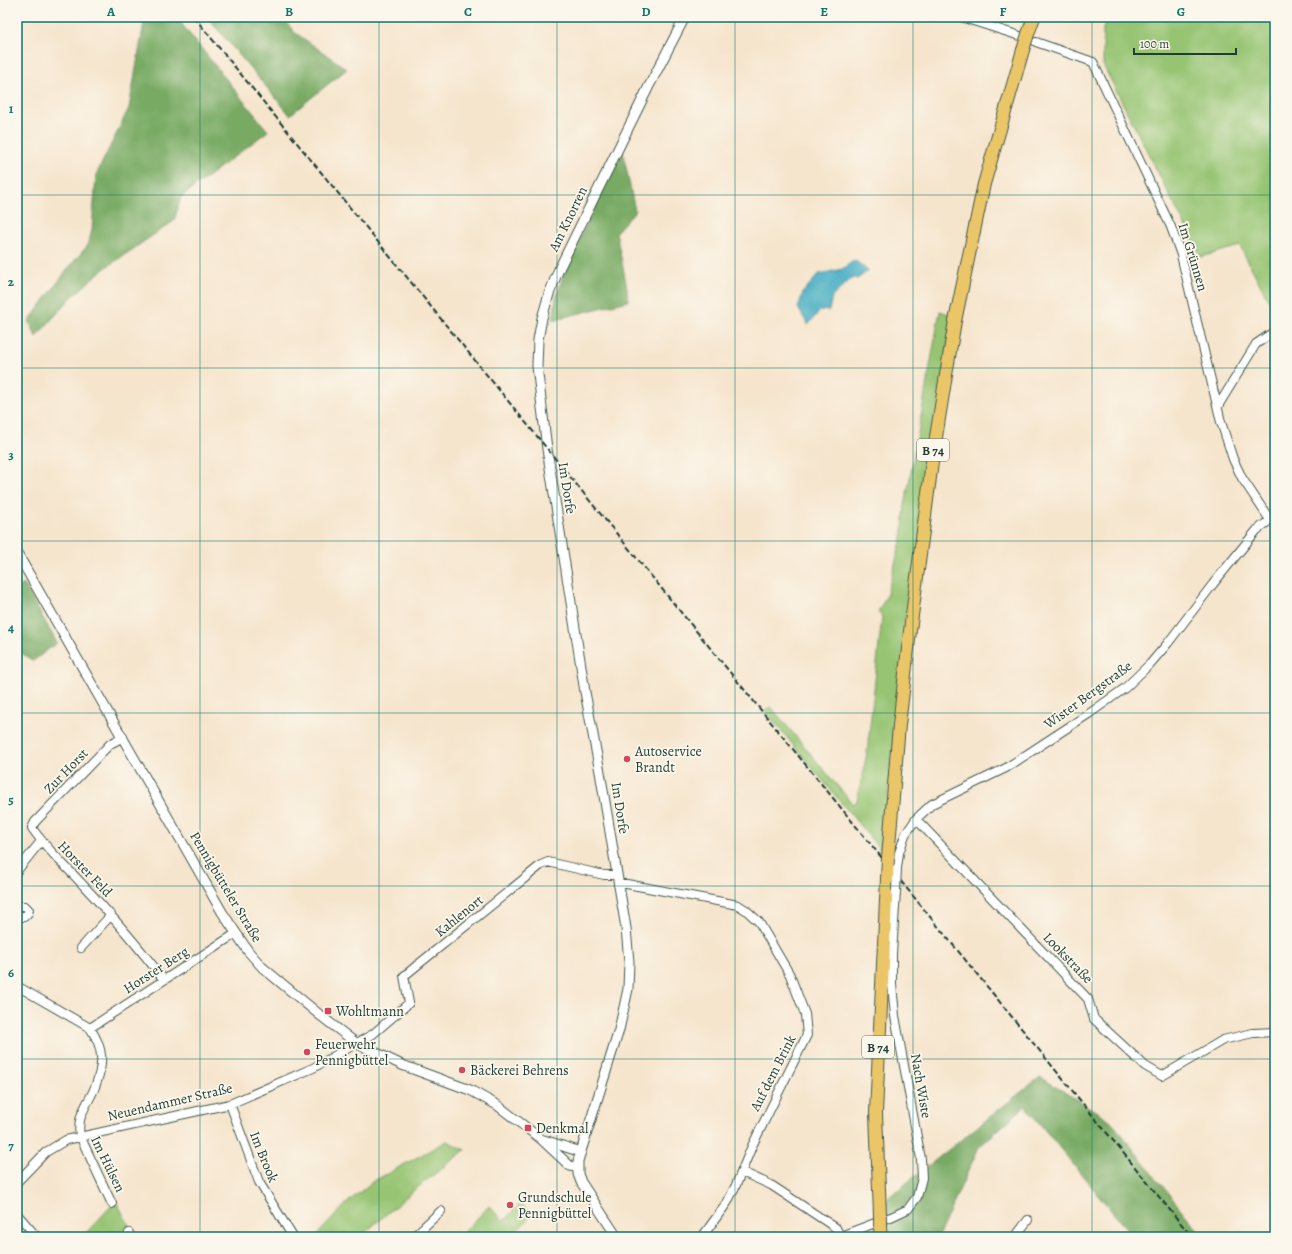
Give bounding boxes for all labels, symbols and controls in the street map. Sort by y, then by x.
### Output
text: A [106,3,116,20]
text: B [285,3,293,20]
text: C [464,3,472,20]
text: D [641,3,651,20]
text: E [820,3,828,20]
text: F [1000,3,1007,20]
text: G [1177,3,1185,20]
scale bar [1134,30,1236,56]
text: 100 m [1140,36,1169,52]
text: 1 [9,100,14,117]
street label: Am Knorren [544,183,592,256]
street label: Im Grünnen [1174,220,1213,294]
text: 2 [8,273,15,290]
road number: B 74 [917,439,949,461]
text: 3 [8,446,14,463]
street label: Im Dorfe [554,461,580,515]
text: 4 [8,619,14,636]
street label: Wister Bergstraße [1039,657,1136,734]
place label: Autoservice Brandt [634,742,702,777]
street label: Zur Horst [40,744,93,798]
marker: Autoservice Brandt [622,754,632,764]
street label: Im Dorfe [607,781,633,835]
text: 5 [8,791,14,808]
street label: Pennigbütteler Straße [185,828,267,946]
street label: Horster Feld [54,837,117,901]
street label: Kahlenort [431,890,487,941]
street label: Lookstraße [1039,928,1097,988]
street label: Horster Berg [120,942,192,998]
text: 6 [8,964,14,981]
place label: Wohltmann [335,1002,404,1021]
marker: Wohltmann [323,1006,333,1016]
street label: Auf dem Brink [745,1032,800,1115]
place label: Feuerwehr Pennigbüttel [315,1035,389,1070]
road number: B 74 [862,1036,894,1058]
marker: Feuerwehr Pennigbüttel [302,1047,312,1057]
street label: Nach Wiste [906,1052,936,1120]
place label: Bäckerei Behrens [470,1061,569,1080]
marker: Bäckerei Behrens [457,1065,467,1075]
street label: Neuendammer Straße [106,1078,234,1126]
place label: Denkmal [536,1119,589,1138]
marker: Denkmal [523,1123,533,1133]
street label: Im Brook [245,1129,283,1185]
street label: Im Hülsen [86,1133,130,1196]
text: 7 [8,1137,14,1154]
place label: Grundschule Pennigbüttel [518,1188,592,1223]
marker: Grundschule Pennigbüttel [505,1200,515,1210]

